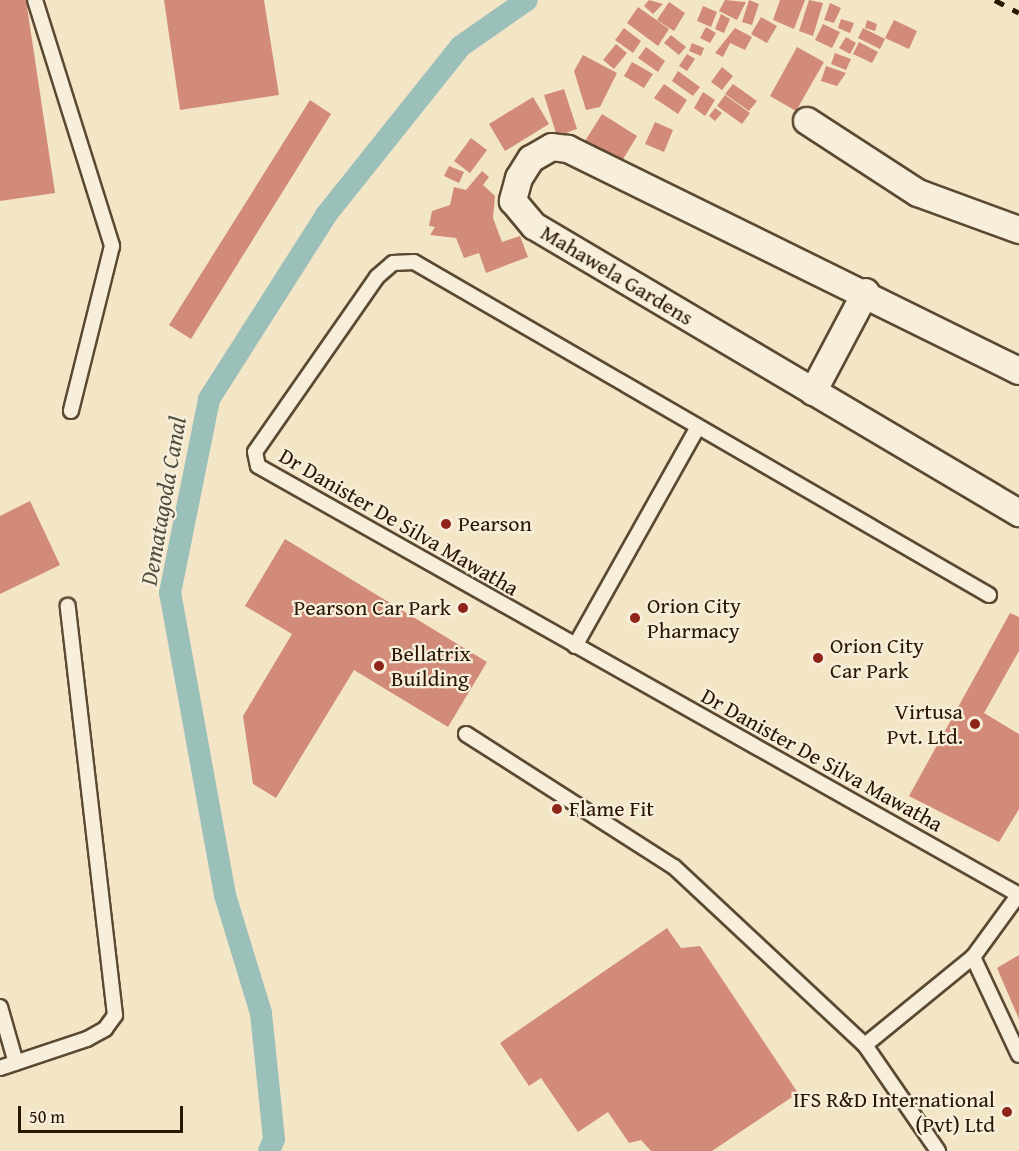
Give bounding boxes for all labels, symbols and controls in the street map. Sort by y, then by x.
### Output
street label: Mahawela Gardens [536,219,698,331]
water label: Dematagoda Canal [134,414,192,588]
street label: Dr Danister De Silva Mawatha [275,443,523,601]
place label: Pearson [458,511,532,537]
marker: Pearson [439,517,453,531]
place label: Orion City Pharmacy [647,592,741,644]
place label: Pearson Car Park [293,595,451,621]
marker: Pearson Car Park [456,601,470,615]
marker: Orion City Pharmacy [628,611,642,625]
place label: Orion City Car Park [830,632,924,684]
place label: Bellatrix Building [391,640,471,692]
marker: Orion City Car Park [811,651,825,665]
marker: Bellatrix Building [372,659,386,673]
street label: Dr Danister De Silva Mawatha [697,683,947,837]
place label: Virtusa Pvt. Ltd. [887,698,963,750]
marker: Virtusa Pvt. Ltd. [968,717,982,731]
place label: Flame Fit [569,796,654,822]
marker: Flame Fit [550,802,564,816]
place label: IFS R&D International (Pvt) Ltd [793,1086,995,1138]
scale bar [21,1094,186,1132]
text: 50 m [29,1103,65,1130]
marker: IFS R&D International (Pvt) Ltd [1000,1105,1014,1119]

